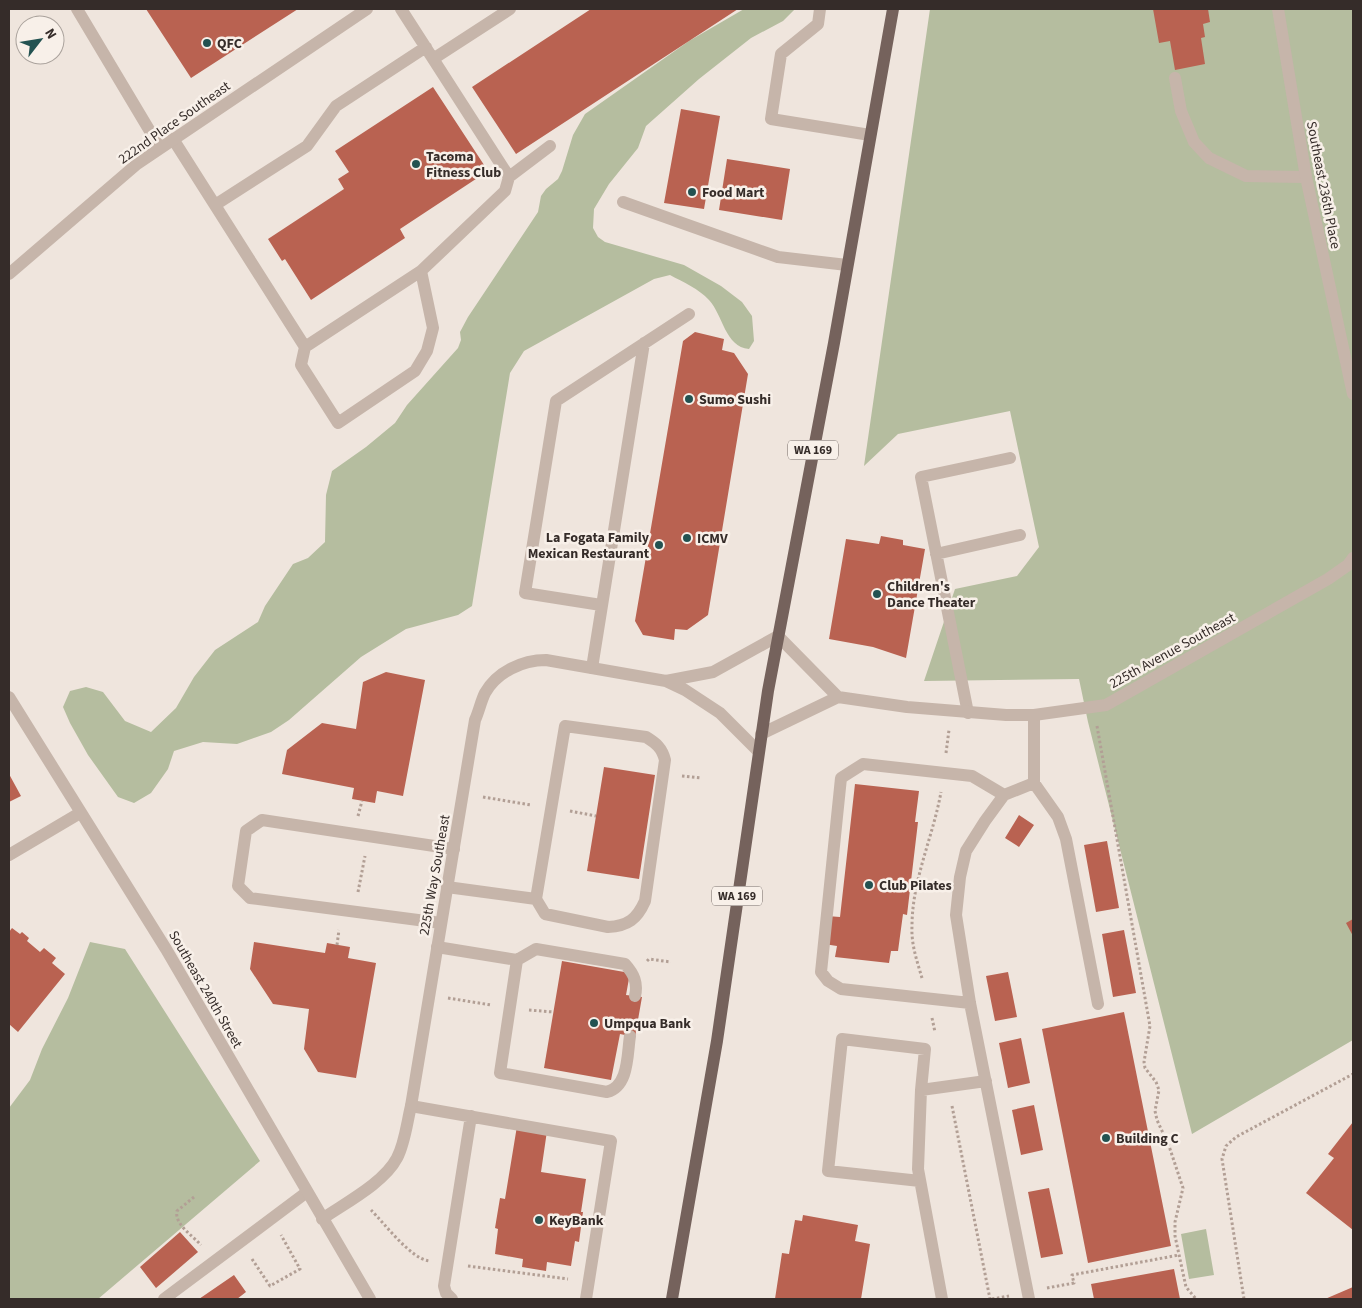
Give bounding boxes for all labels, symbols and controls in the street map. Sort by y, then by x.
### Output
north arrow [15,15,65,65]
text: N [39,25,61,43]
place label: QFC [217,34,242,54]
marker: QFC [201,37,213,49]
street label: 222nd Place Southeast [115,76,235,169]
street label: Southeast 236th Place [1301,120,1345,251]
place label: Tacoma Fitness Club [426,147,501,183]
marker: Tacoma Fitness Club [410,158,422,170]
place label: Food Mart [702,183,765,203]
marker: Food Mart [686,186,698,198]
place label: Sumo Sushi [699,390,771,410]
marker: Sumo Sushi [683,393,695,405]
road number: WA 169 [788,440,838,460]
place label: La Fogata Family Mexican Restaurant [528,528,650,564]
place label: ICMV [697,529,728,549]
marker: ICMV [681,532,693,544]
marker: La Fogata Family Mexican Restaurant [653,539,665,551]
place label: Children's Dance Theater [887,577,976,613]
marker: Children's Dance Theater [871,588,883,600]
street label: 225th Avenue Southeast [1106,608,1239,694]
street label: 225th Way Southeast [415,813,456,937]
place label: Club Pilates [879,876,952,896]
marker: Club Pilates [863,879,875,891]
road number: WA 169 [712,886,762,906]
street label: Southeast 240th Street [163,927,247,1052]
place label: Umpqua Bank [604,1014,691,1034]
marker: Umpqua Bank [588,1017,600,1029]
place label: Building C [1116,1129,1179,1149]
marker: Building C [1100,1132,1112,1144]
place label: KeyBank [549,1211,604,1231]
marker: KeyBank [533,1214,545,1226]

